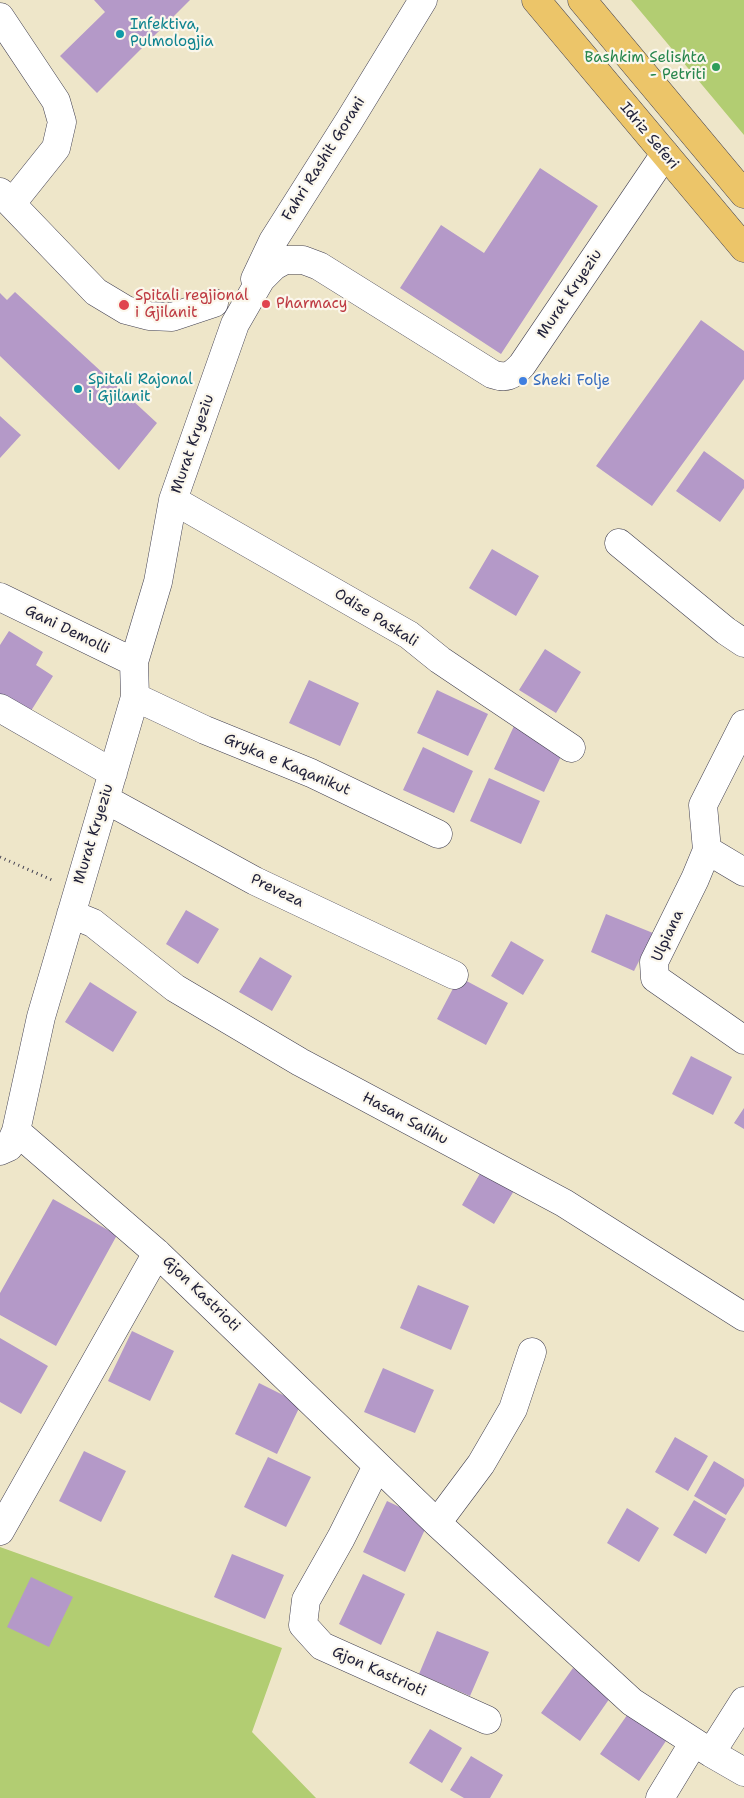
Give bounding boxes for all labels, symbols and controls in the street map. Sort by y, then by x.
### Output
place label: Infektiva, Pulmologjia [130,16,214,51]
marker: Infektiva, Pulmologjia [114,28,126,40]
place label: Bashkim Selishta - Petriti [585,49,706,84]
marker: Bashkim Selishta - Petriti [710,61,722,73]
street label: Fahri Rashit Gorani [279,94,369,224]
street label: Idriz Seferi [616,99,682,173]
street label: Murat Kryeziu [534,246,606,342]
place label: Spitali regjional i Gjilanit [135,287,248,322]
place label: Pharmacy [276,295,347,313]
marker: Spitali regjional i Gjilanit [117,298,131,312]
marker: Pharmacy [260,298,272,310]
place label: Spitali Rajonal i Gjilanit [88,371,193,406]
place label: Sheki Folje [533,372,610,390]
marker: Sheki Folje [517,375,529,387]
marker: Spitali Rajonal i Gjilanit [72,383,84,395]
street label: Murat Kryeziu [168,392,218,496]
street label: Odise Paskali [331,585,421,651]
street label: Gani Demolli [22,602,112,658]
street label: Gryka e Kaqanikut [221,730,353,800]
street label: Murat Kryeziu [70,782,118,886]
street label: Preveza [247,870,307,912]
street label: Ulpiana [648,907,688,965]
street label: Hasan Salihu [359,1089,451,1149]
street label: Gjon Kastrioti [158,1252,244,1336]
street label: Gjon Kastrioti [329,1643,429,1701]

